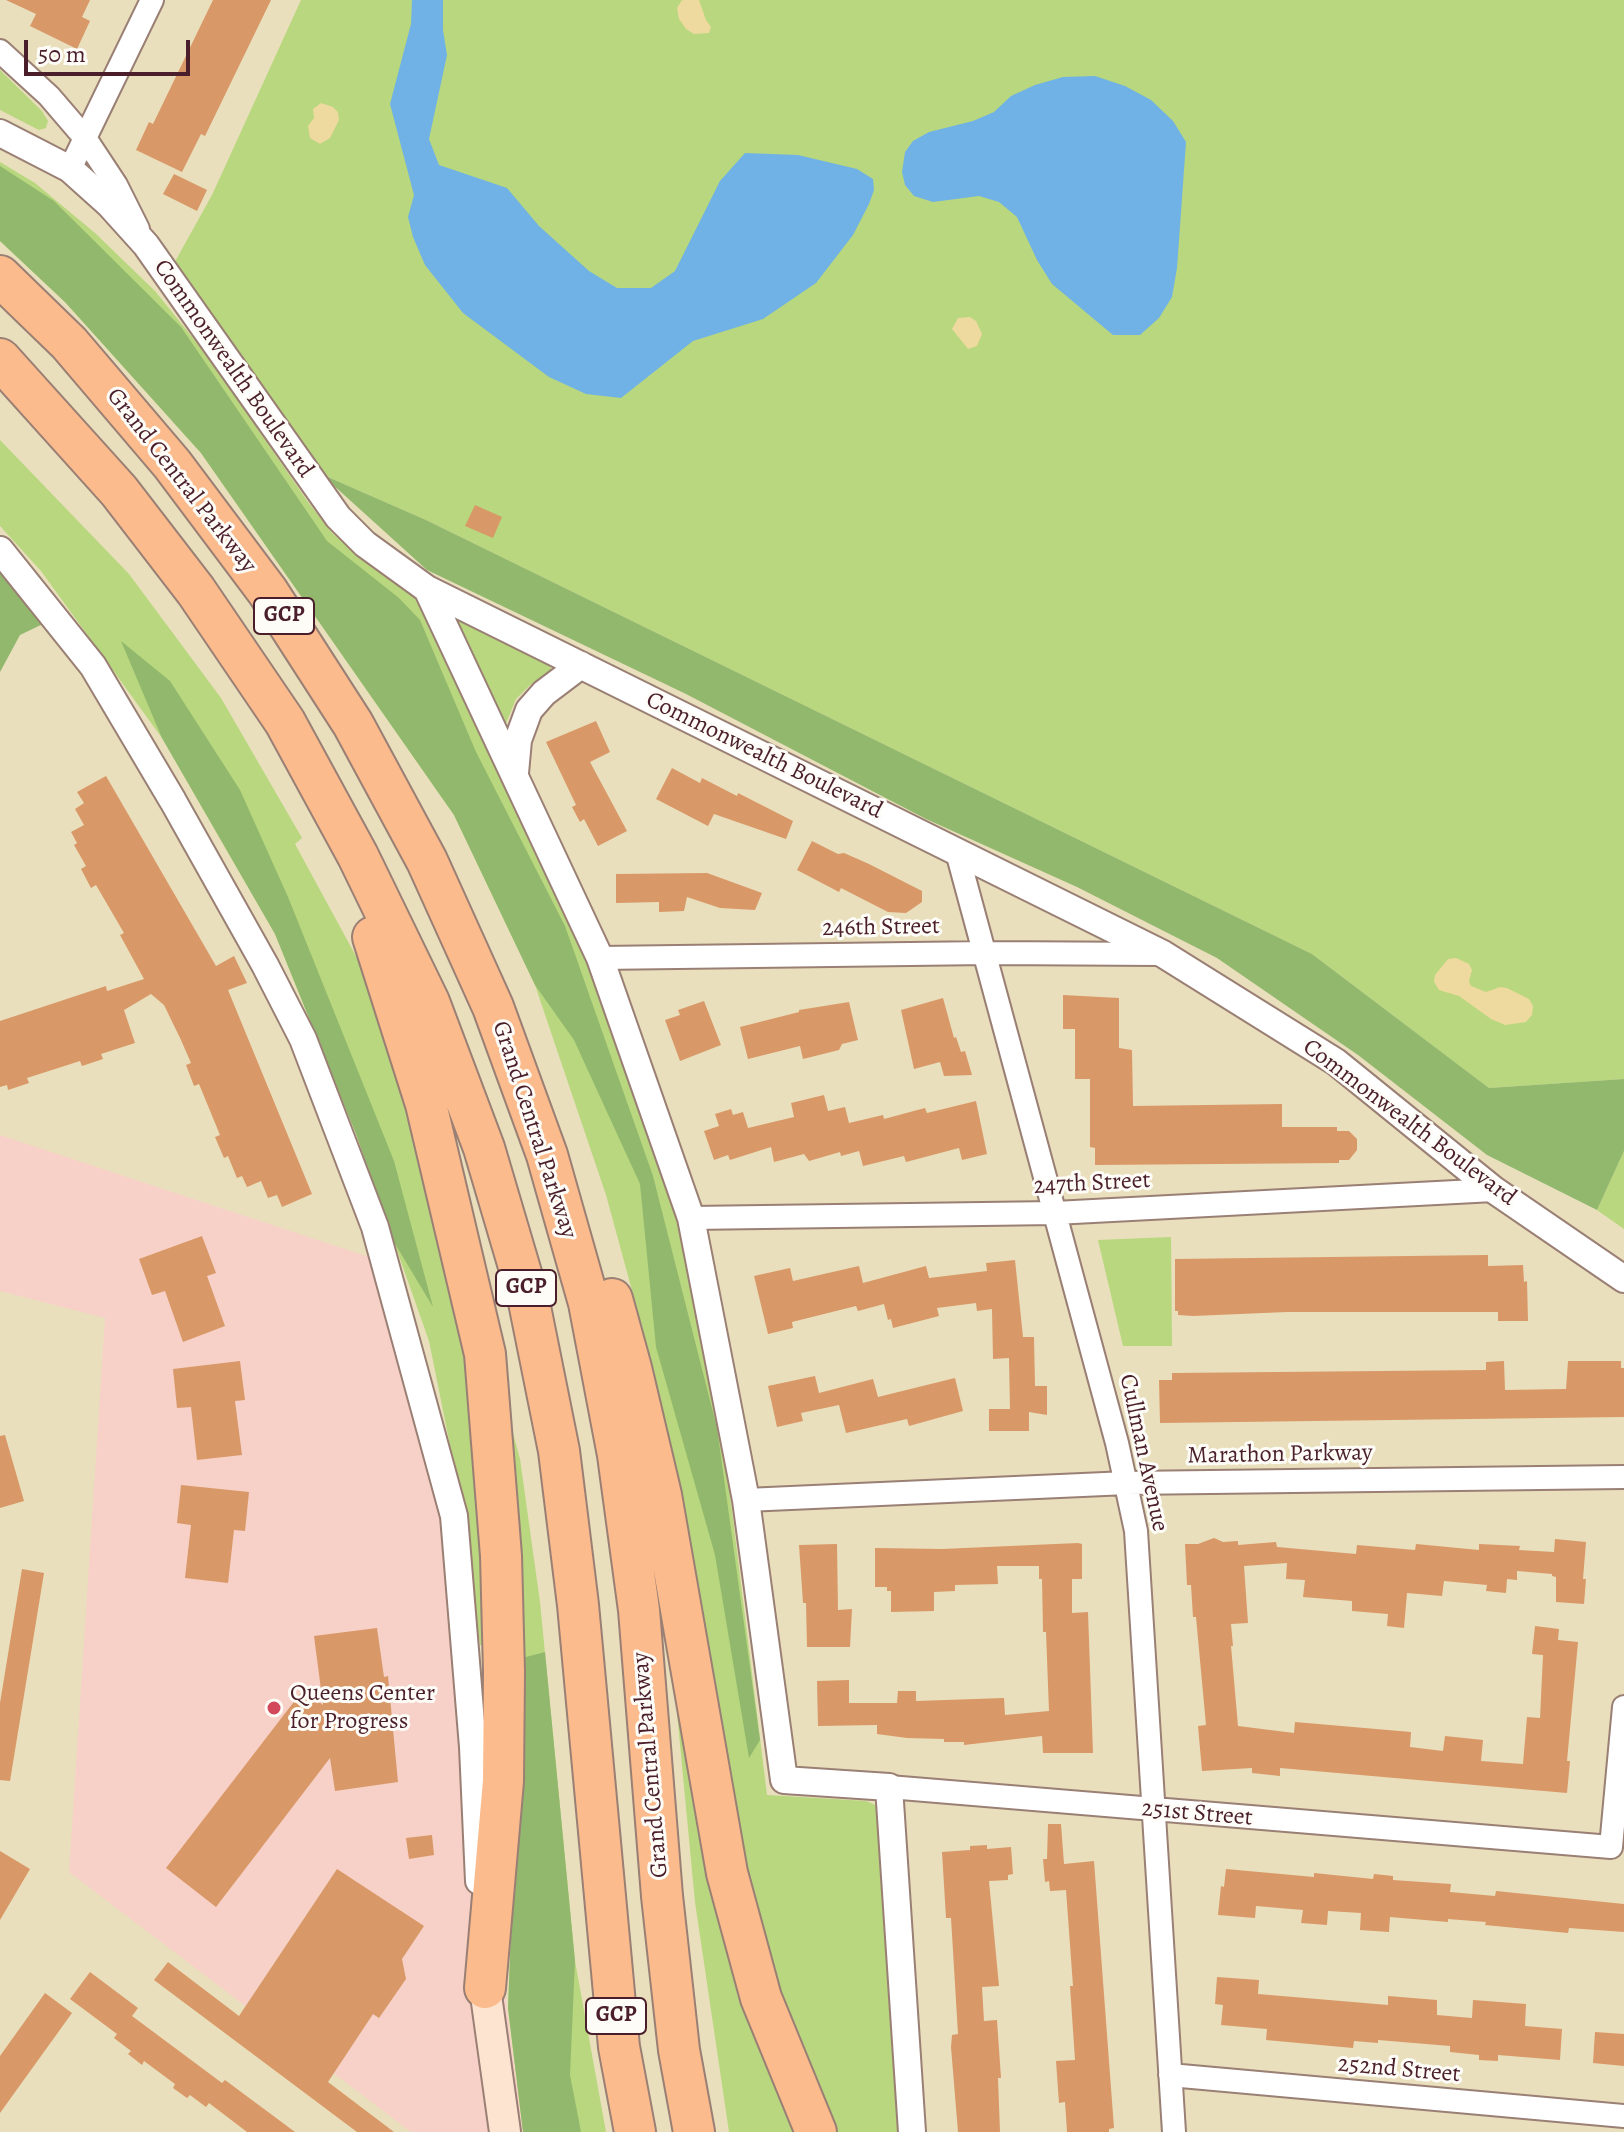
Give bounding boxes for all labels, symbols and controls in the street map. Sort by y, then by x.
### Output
scale bar [28,24,194,74]
text: 50 m [38,38,86,70]
street label: Commonwealth Boulevard [147,254,319,484]
street label: Grand Central Parkway [100,383,262,579]
road number: GCP [254,598,314,634]
street label: Commonwealth Boulevard [641,686,887,826]
street label: 246th Street [822,913,940,943]
street label: Grand Central Parkway [485,1018,583,1242]
street label: Commonwealth Boulevard [1297,1033,1521,1213]
street label: 247th Street [1033,1167,1151,1201]
road number: GCP [496,1270,556,1306]
street label: Cullman Avenue [1112,1372,1174,1534]
street label: Marathon Parkway [1187,1439,1373,1471]
street label: Grand Central Parkway [627,1651,675,1879]
place label: Queens Center for Progress [290,1680,435,1736]
marker: Queens Center for Progress [265,1699,283,1717]
street label: 251st Street [1140,1795,1254,1833]
road number: GCP [586,1998,646,2034]
street label: 252nd Street [1337,2050,1461,2090]

